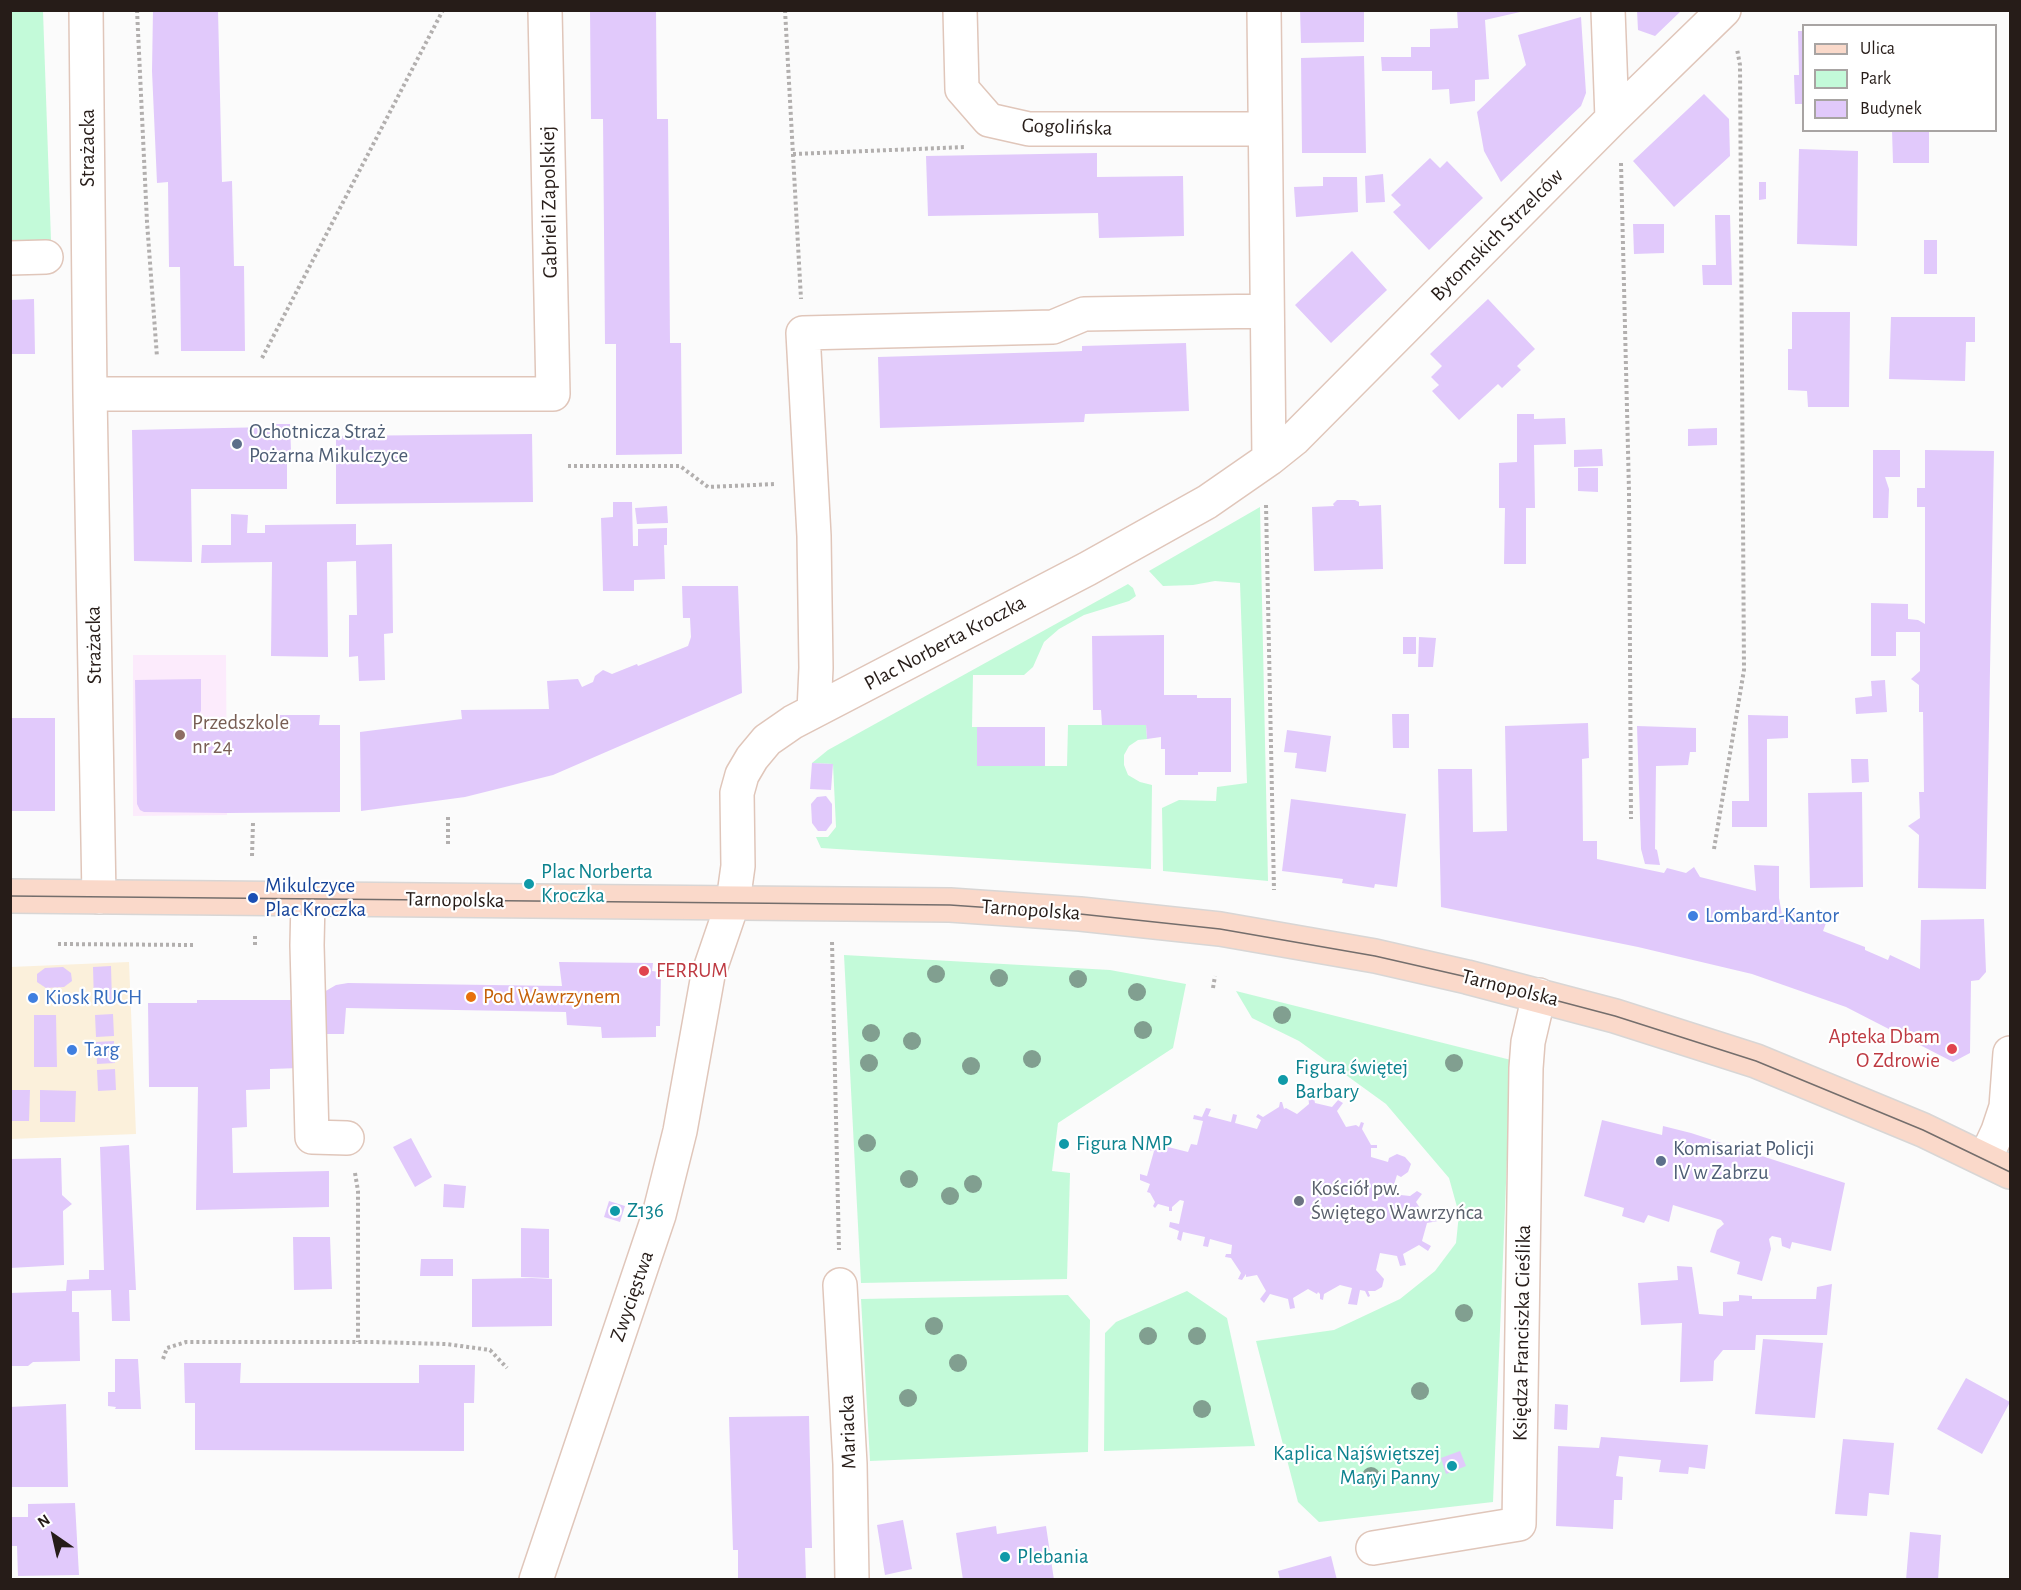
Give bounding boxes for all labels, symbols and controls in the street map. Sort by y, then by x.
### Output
legend [1802,24,1997,132]
text: Ulica [1860,40,1895,58]
text: Park [1860,70,1891,88]
text: Budynek [1860,100,1922,118]
street label: Strażacka [75,109,101,187]
street label: Gogolińska [1021,113,1113,141]
street label: Gabrieli Zapolskiej [535,125,563,279]
street label: Bytomskich Strzelców [1425,163,1569,307]
place label: Ochotnicza Straż Pożarna Mikulczyce [249,419,408,469]
marker: Ochotnicza Straż Pożarna Mikulczyce [230,437,244,451]
street label: Plac Norberta Kroczka [860,590,1030,696]
street label: Strażacka [81,606,107,684]
place label: Przedszkole nr 24 [192,710,289,760]
marker: Przedszkole nr 24 [173,728,187,742]
place label: Plac Norberta Kroczka [541,859,653,909]
place label: Mikulczyce Plac Kroczka [265,873,366,923]
marker: Plac Norberta Kroczka [522,877,536,891]
street label: Tarnopolska [405,887,505,913]
marker: Mikulczyce Plac Kroczka [246,891,260,905]
street label: Tarnopolska [981,894,1081,926]
place label: Lombard-Kantor [1705,903,1839,929]
marker: Lombard-Kantor [1686,909,1700,923]
place label: FERRUM [656,958,728,984]
marker: FERRUM [637,964,651,978]
street label: Tarnopolska [1459,964,1561,1012]
place label: Pod Wawrzynem [483,984,621,1010]
place label: Kiosk RUCH [45,985,142,1011]
marker: Pod Wawrzynem [464,990,478,1004]
marker: Kiosk RUCH [26,991,40,1005]
place label: Apteka Dbam O Zdrowie [1829,1024,1940,1074]
place label: Targ [84,1037,119,1063]
marker: Apteka Dbam O Zdrowie [1945,1042,1959,1056]
marker: Targ [65,1043,79,1057]
place label: Figura świętej Barbary [1295,1055,1408,1105]
marker: Figura świętej Barbary [1276,1073,1290,1087]
place label: Figura NMP [1076,1131,1172,1157]
place label: Komisariat Policji IV w Zabrzu [1673,1136,1814,1186]
marker: Figura NMP [1057,1137,1071,1151]
marker: Komisariat Policji IV w Zabrzu [1654,1154,1668,1168]
place label: Kościół pw. Świętego Wawrzyńca [1311,1176,1483,1226]
marker: Kościół pw. Świętego Wawrzyńca [1292,1194,1306,1208]
place label: Z136 [627,1198,664,1224]
marker: Z136 [608,1204,622,1218]
street label: Księdza Franciszka Cieślika [1508,1225,1536,1441]
street label: Zwycięstwa [605,1247,659,1345]
street label: Mariacka [834,1394,862,1470]
place label: Kaplica Najświętszej Maryi Panny [1273,1441,1440,1491]
marker: Kaplica Najświętszej Maryi Panny [1445,1459,1459,1473]
north arrow [24,1506,84,1566]
text: N [35,1511,53,1531]
place label: Plebania [1017,1544,1089,1570]
marker: Plebania [998,1550,1012,1564]

